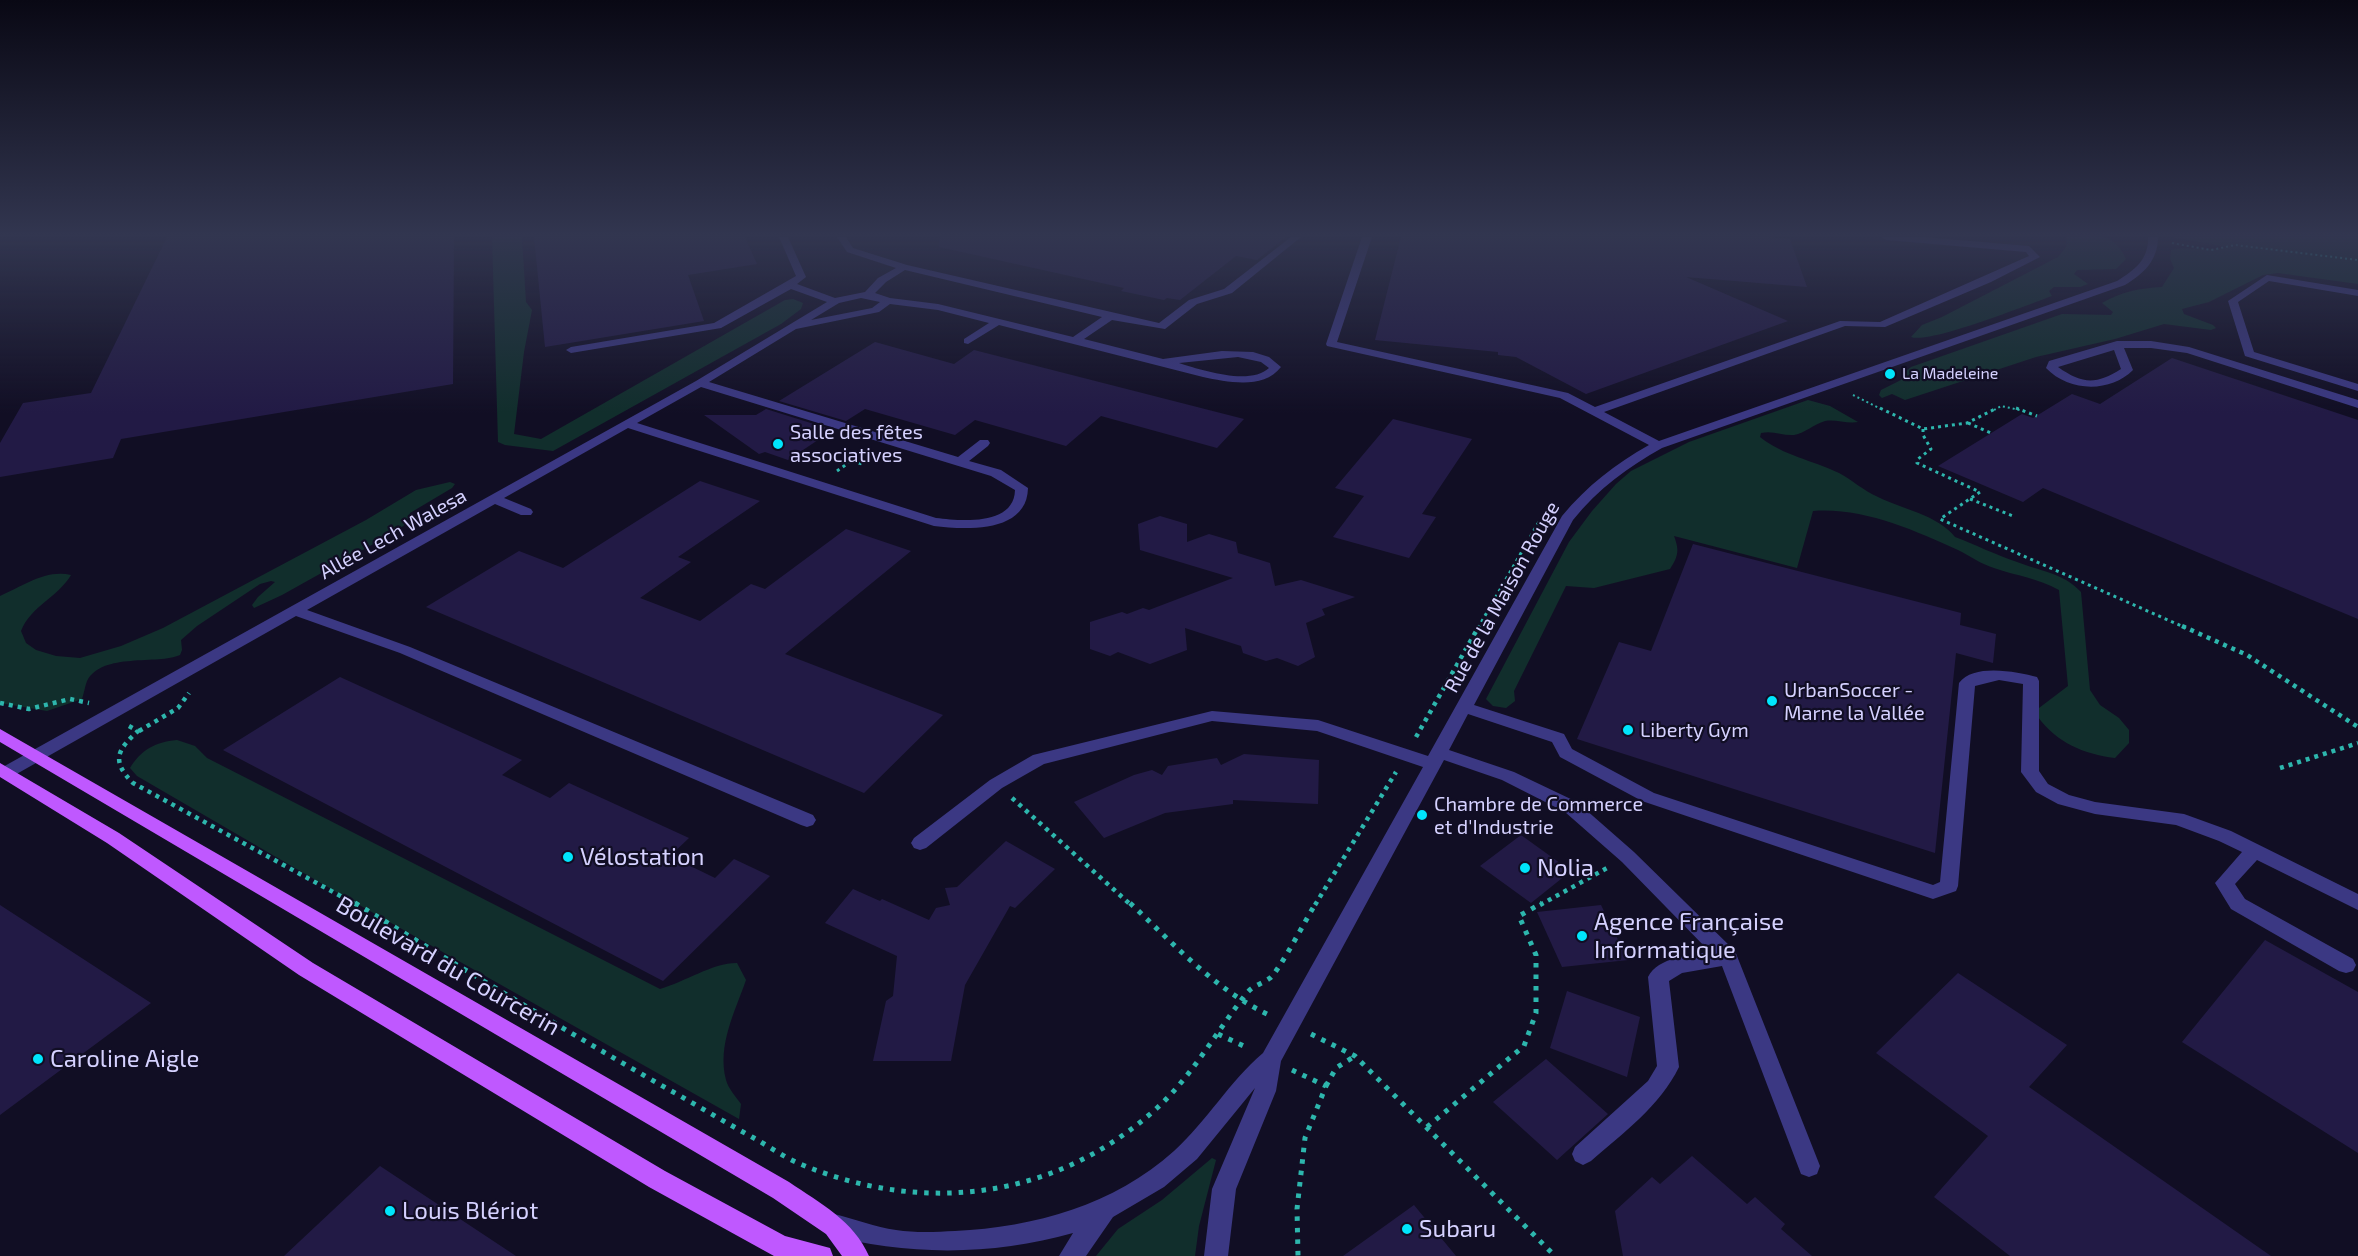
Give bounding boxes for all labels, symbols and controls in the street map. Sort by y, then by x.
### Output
place label: La Madeleine [1902,364,1998,384]
marker: La Madeleine [1883,367,1897,381]
place label: Salle des fêtes associatives [790,420,923,467]
marker: Salle des fêtes associatives [771,437,785,451]
street label: Allée Lech Walesa [315,484,471,584]
street label: Rue de la Maison Rouge [1439,497,1565,697]
place label: UrbanSoccer - Marne la Vallée [1784,678,1925,725]
marker: UrbanSoccer - Marne la Vallée [1765,694,1779,708]
place label: Liberty Gym [1640,718,1749,742]
marker: Liberty Gym [1621,723,1635,737]
place label: Chambre de Commerce et d'Industrie [1434,792,1643,839]
marker: Chambre de Commerce et d'Industrie [1415,808,1429,822]
place label: Vélostation [580,843,705,871]
marker: Vélostation [561,850,575,864]
place label: Nolia [1537,854,1594,882]
marker: Nolia [1518,861,1532,875]
street label: Boulevard du Courcerin [331,890,565,1042]
place label: Agence Française Informatique [1594,908,1784,964]
marker: Agence Française Informatique [1575,929,1589,943]
place label: Caroline Aigle [50,1045,199,1073]
marker: Caroline Aigle [31,1052,45,1066]
place label: Louis Blériot [402,1197,538,1225]
marker: Louis Blériot [383,1204,397,1218]
place label: Subaru [1419,1215,1496,1243]
marker: Subaru [1400,1222,1414,1236]

